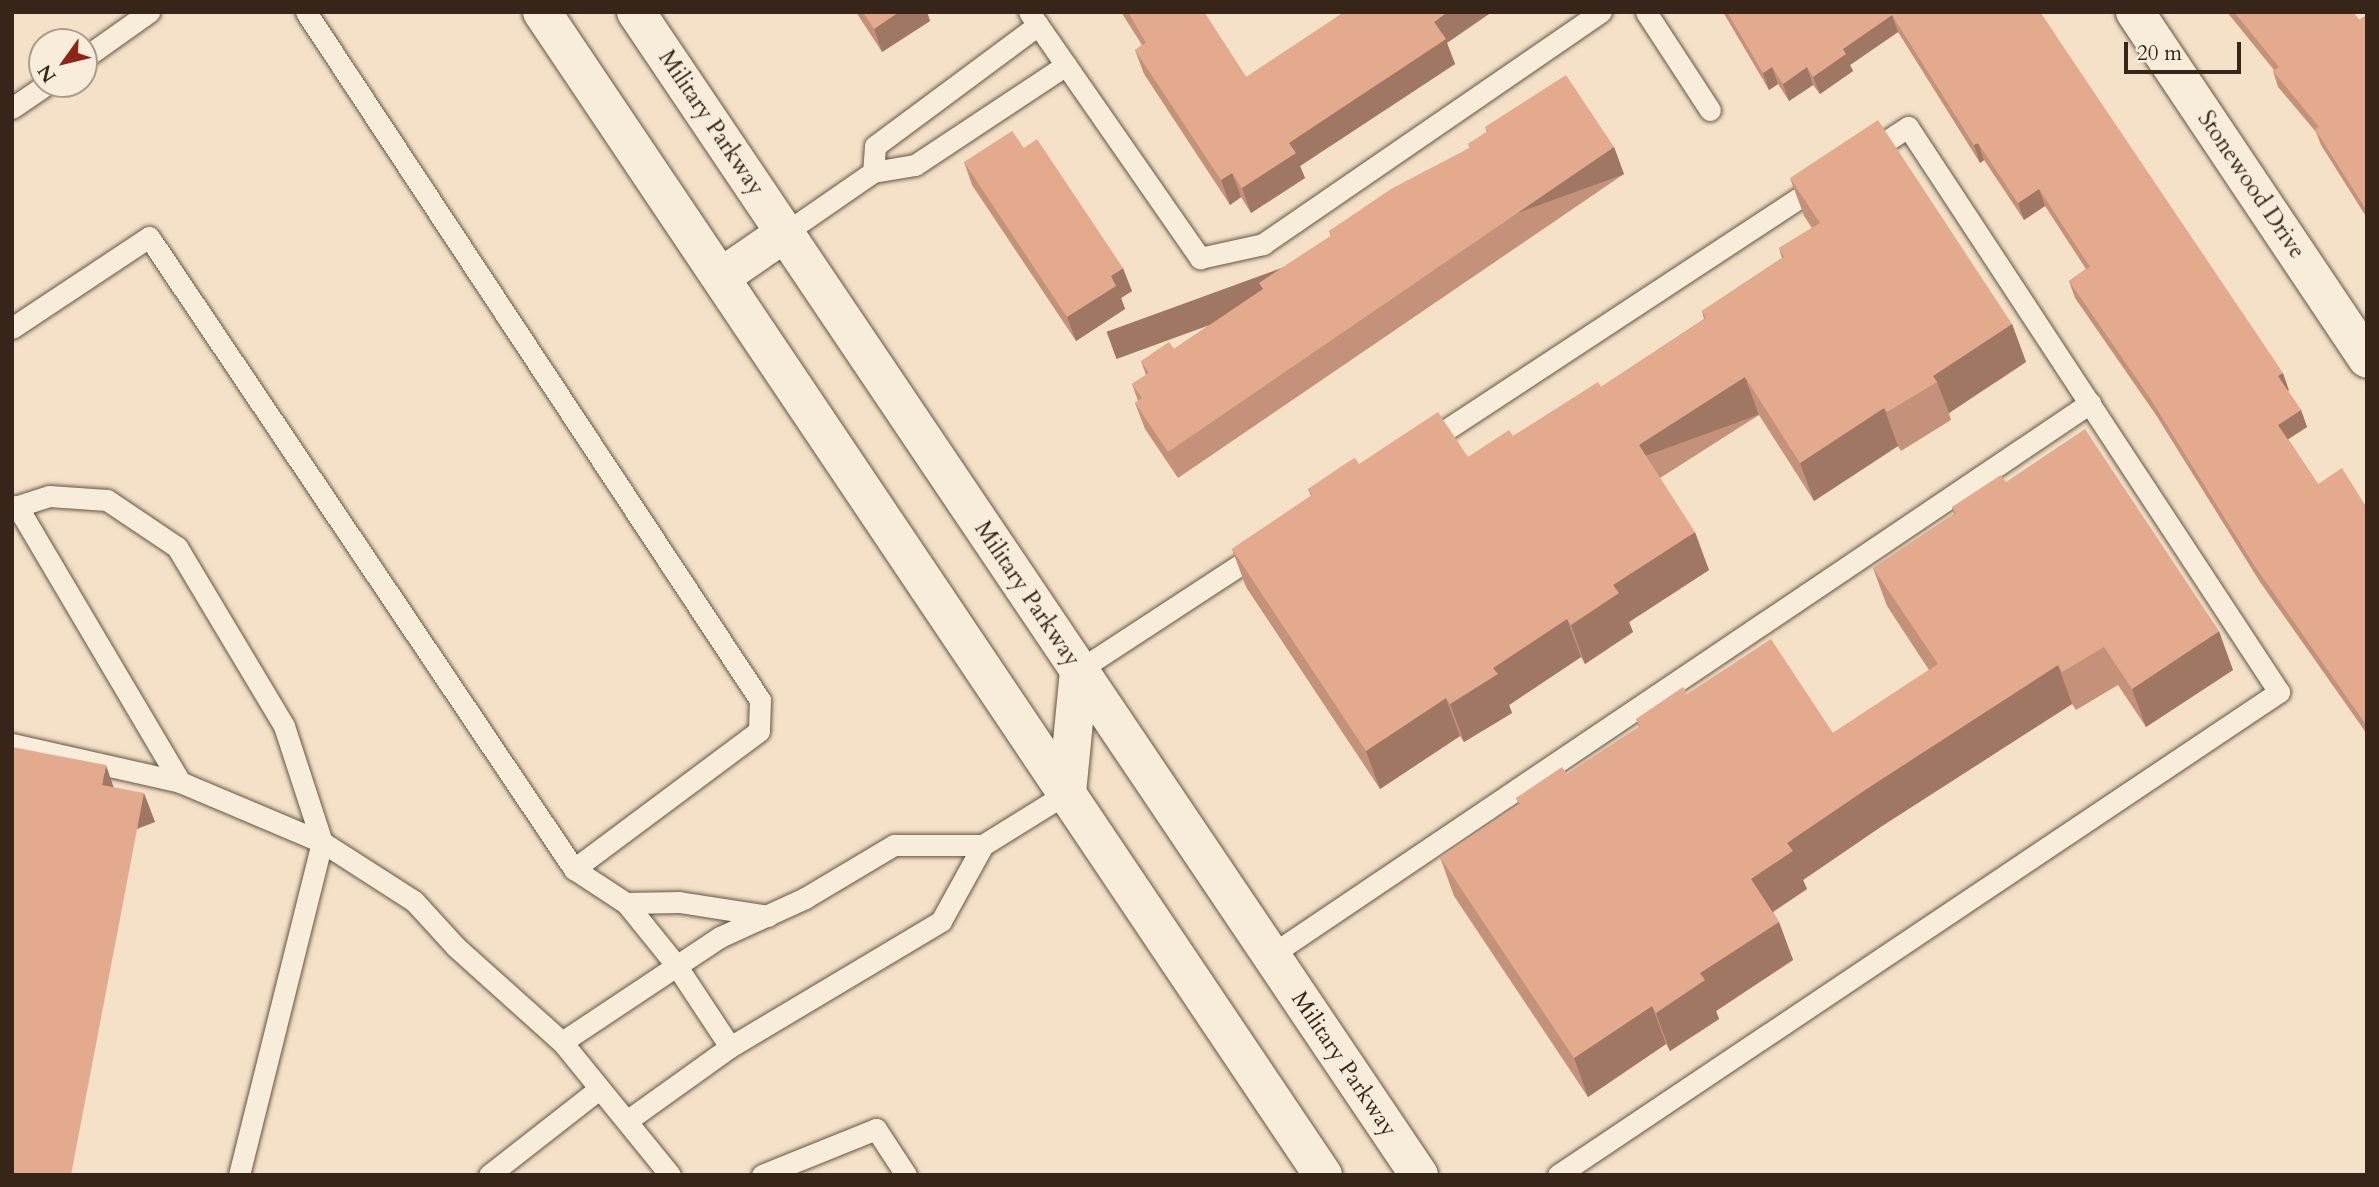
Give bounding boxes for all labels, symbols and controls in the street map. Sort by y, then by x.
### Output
north arrow [28,28,98,98]
scale bar [2127,28,2244,72]
text: 20 m [2137,39,2182,68]
street label: Military Parkway [652,45,770,201]
text: N [32,60,63,88]
street label: Stonewood Drive [2191,106,2311,264]
street label: Military Parkway [968,516,1086,672]
street label: Military Parkway [1285,986,1403,1142]

